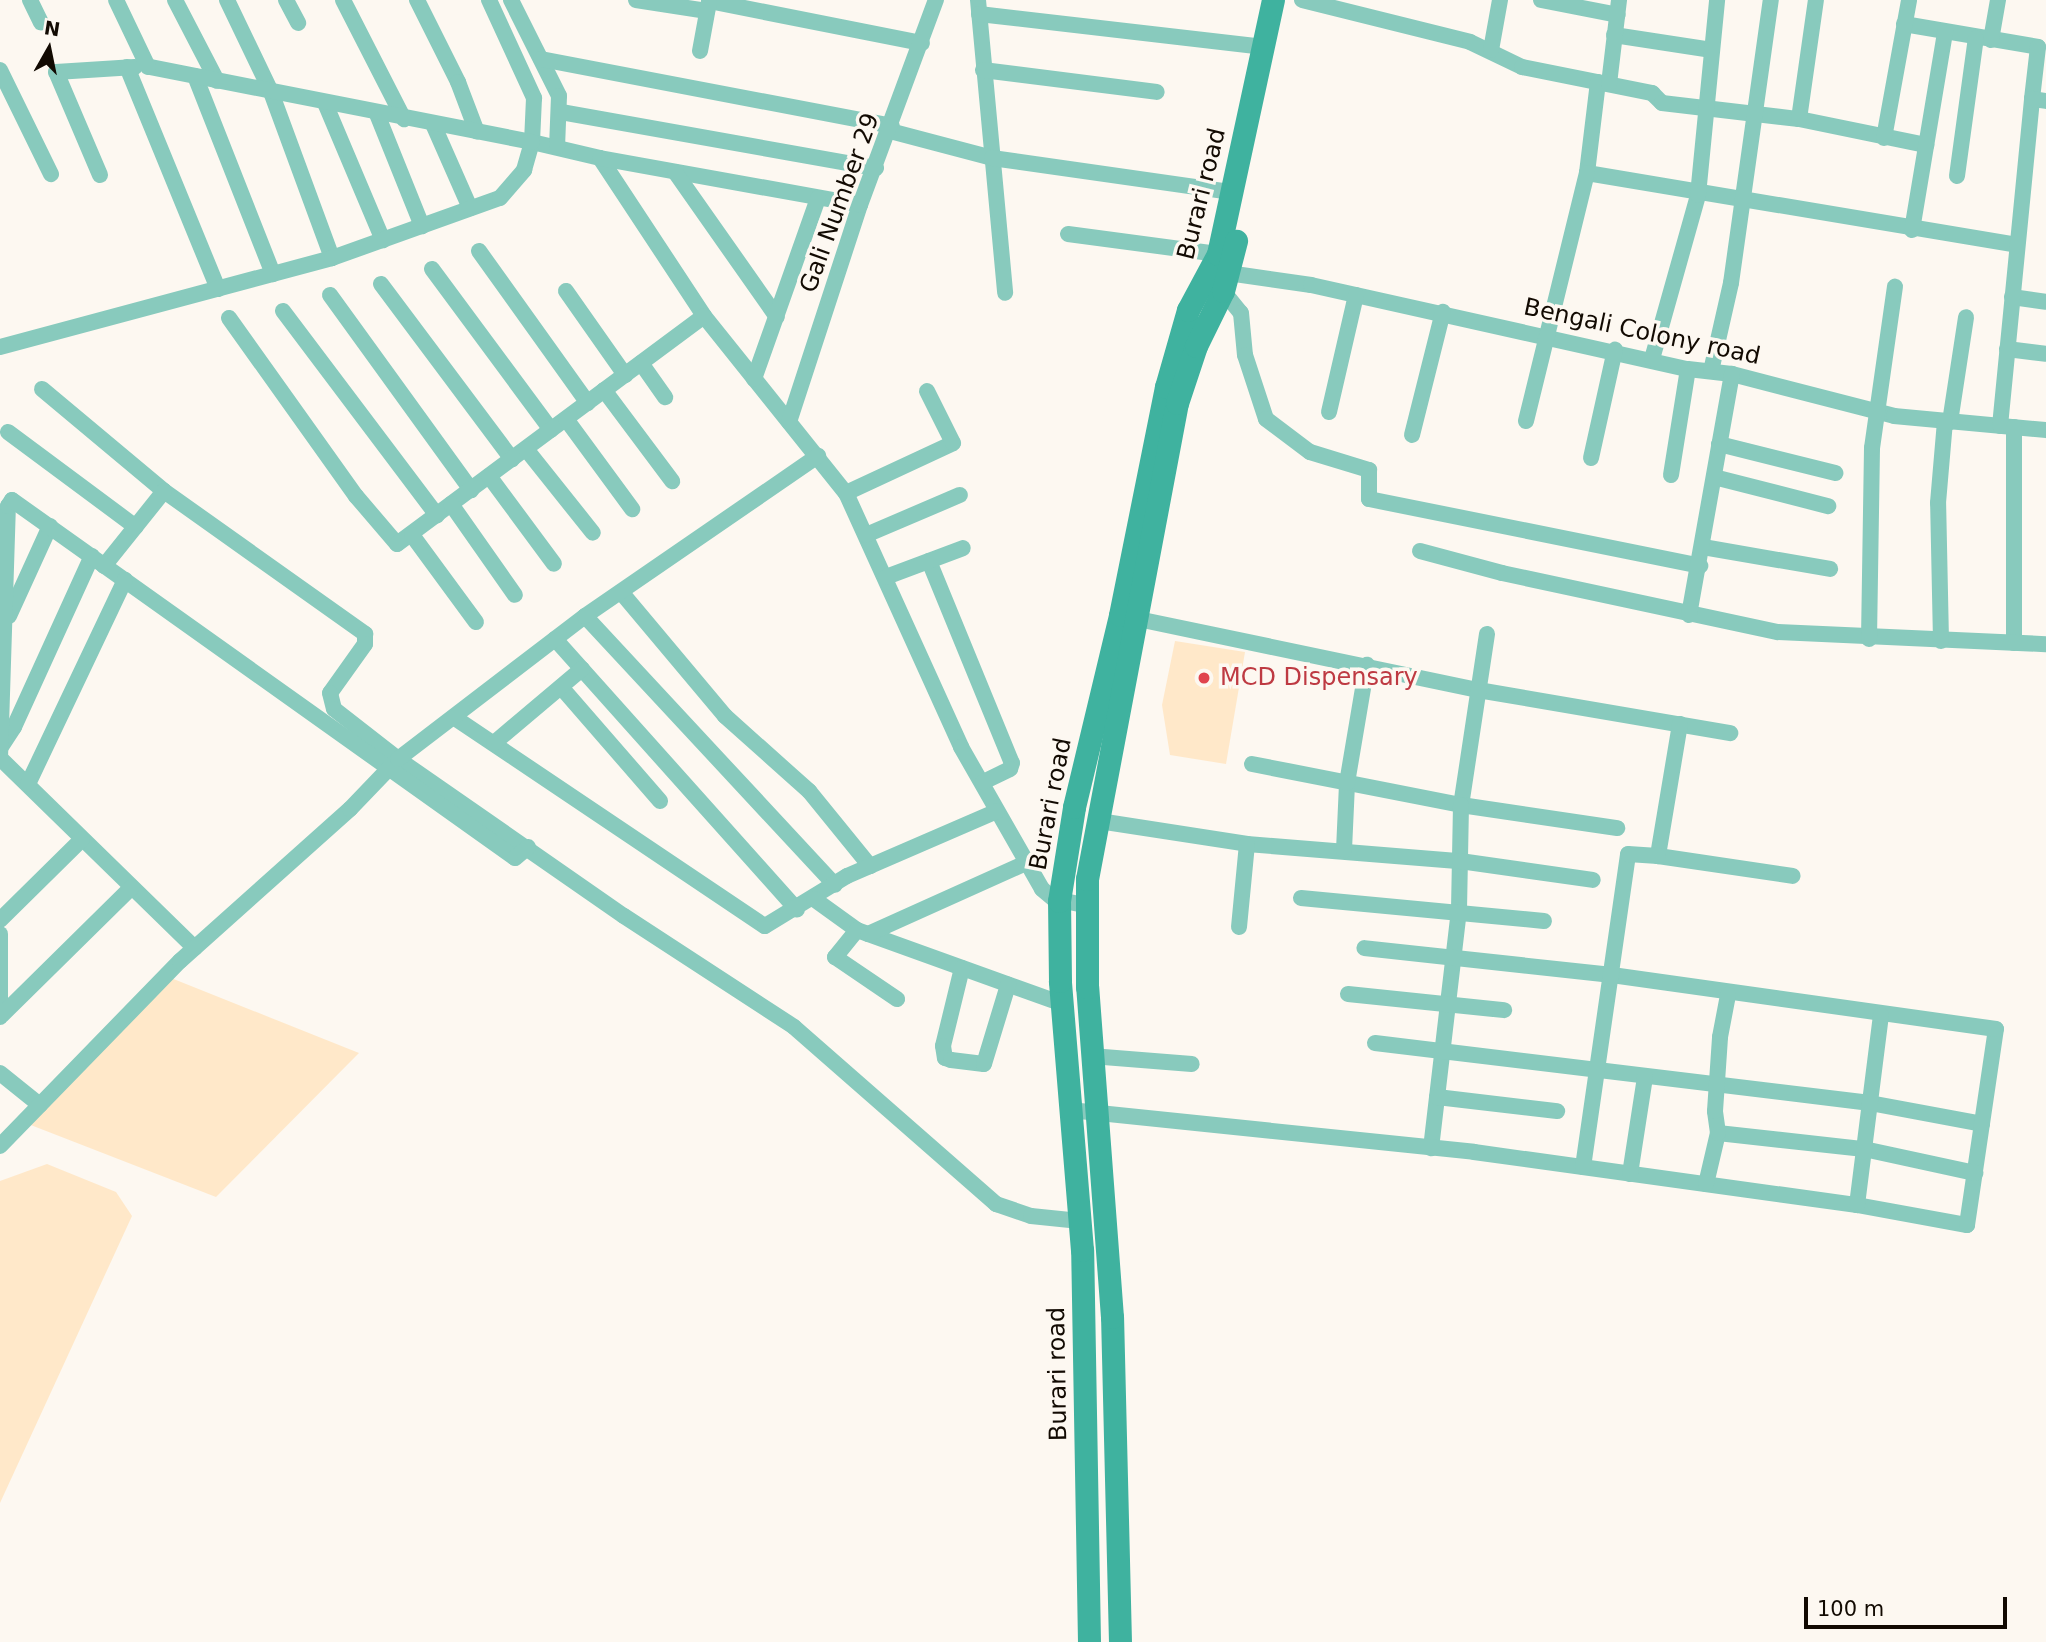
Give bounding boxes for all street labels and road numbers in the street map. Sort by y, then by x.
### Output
street label: Gali Number 29 [794,109,886,297]
street label: Burari road [1172,125,1232,263]
street label: Bengali Colony road [1521,293,1763,371]
street label: Burari road [1024,735,1078,873]
street label: Burari road [1042,1307,1074,1441]

